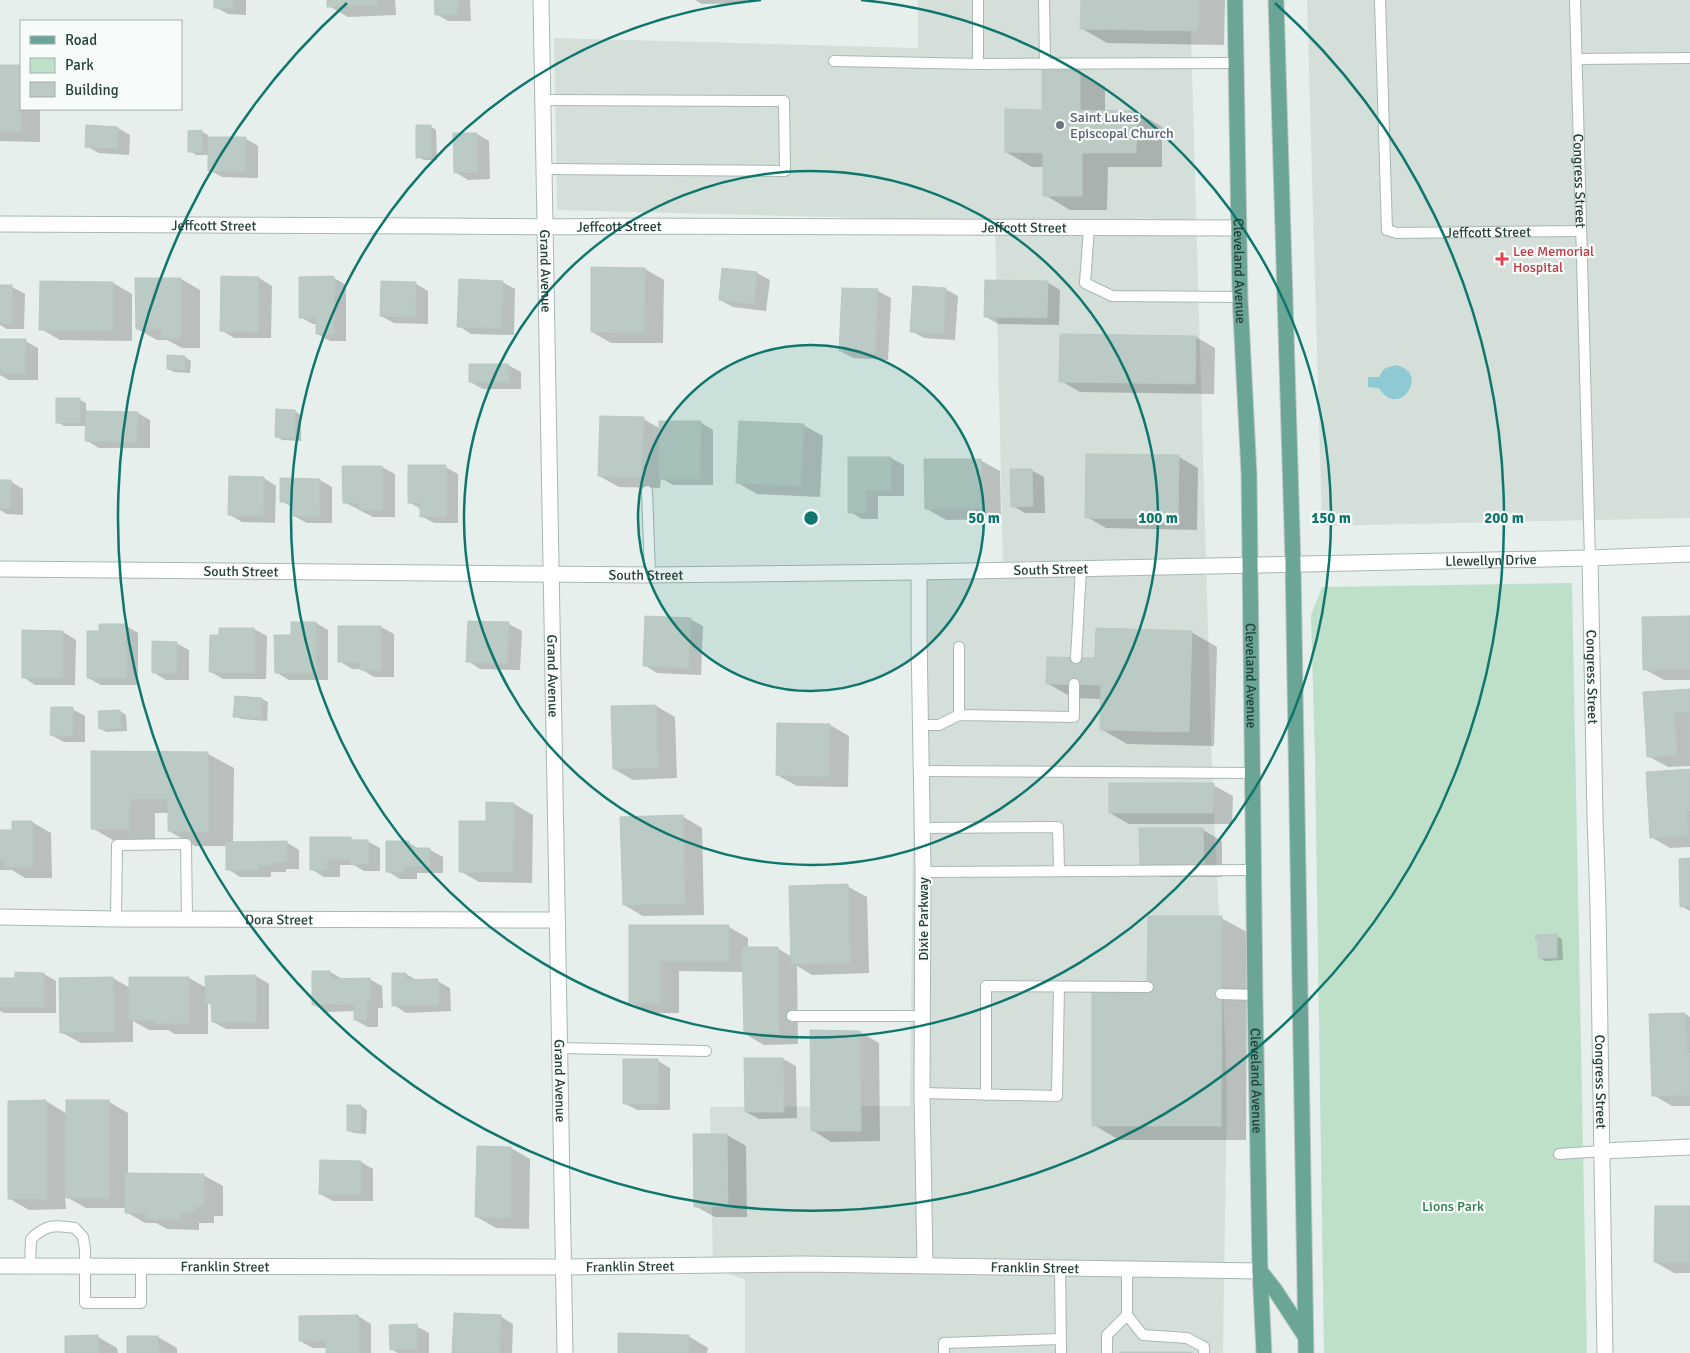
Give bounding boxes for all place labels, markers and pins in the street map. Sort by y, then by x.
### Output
place label: Saint Lukes Episcopal Church [1070,109,1174,142]
marker: Saint Lukes Episcopal Church [1054,119,1066,131]
place label: Lee Memorial Hospital [1513,243,1594,276]
marker: Lee Memorial Hospital [1495,252,1509,266]
centre of rings [802,509,820,527]

